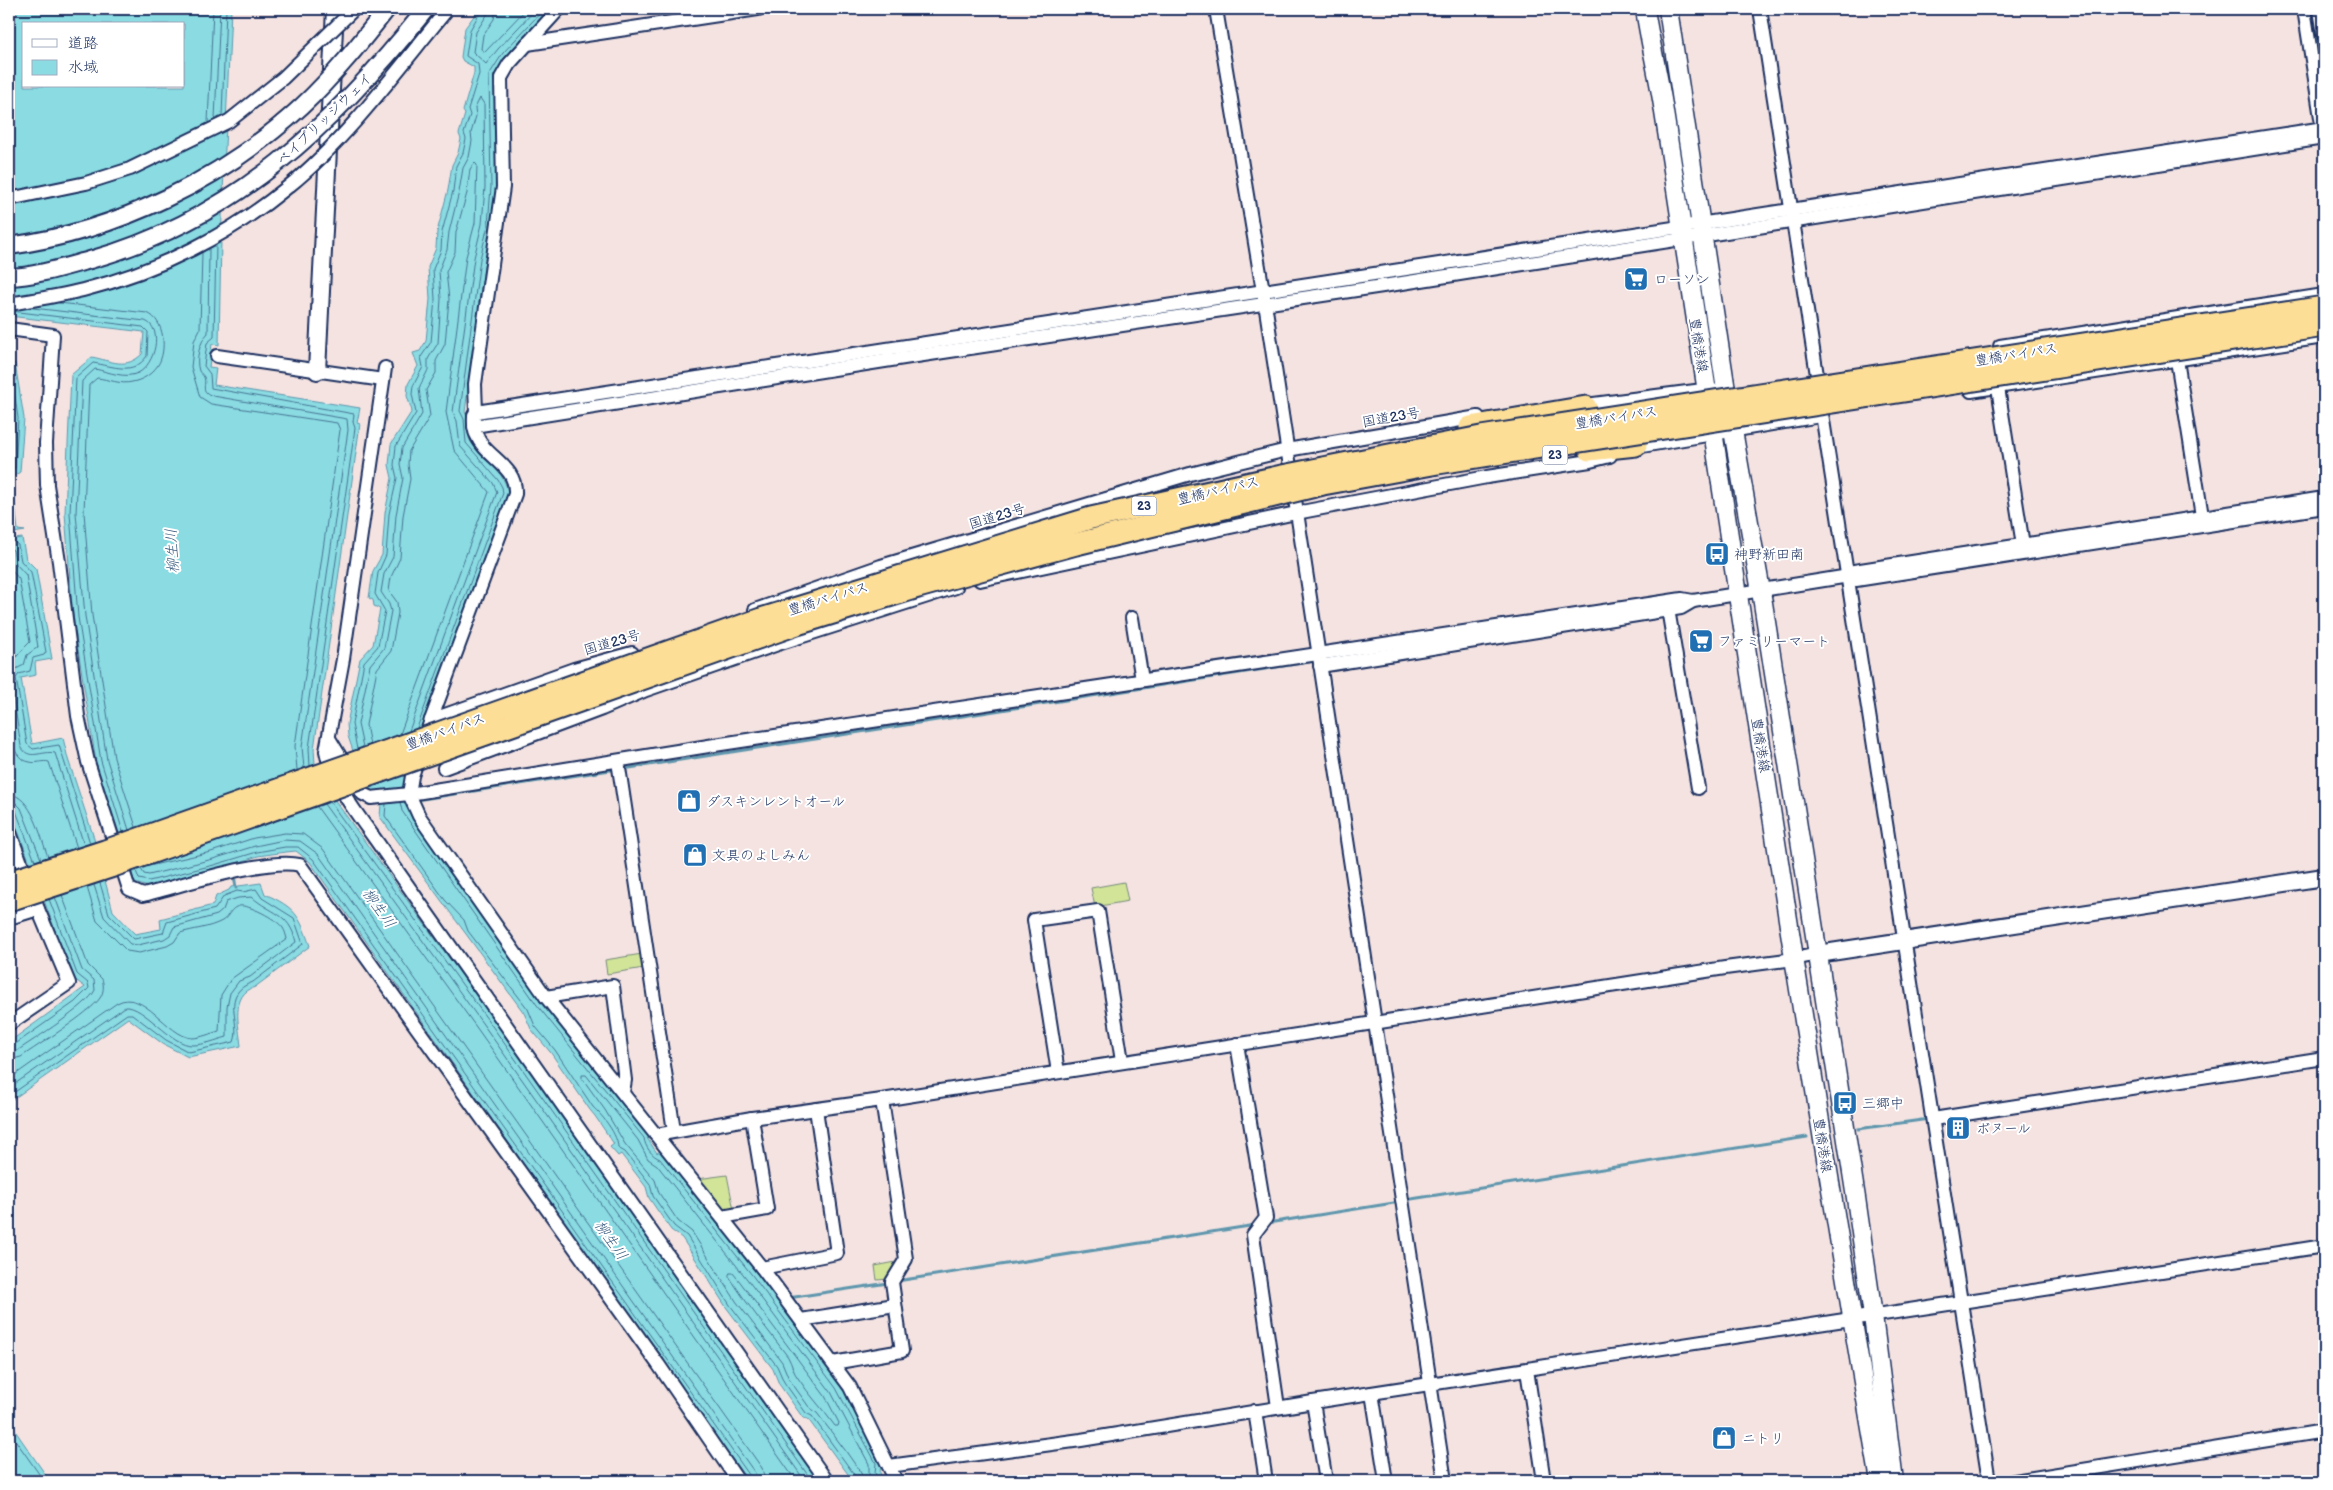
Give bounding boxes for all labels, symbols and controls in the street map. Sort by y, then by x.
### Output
legend [22,22,185,88]
text: 道路 [68,34,98,53]
text: 水域 [68,58,98,77]
street label: ベイブリッジウェイ [273,69,376,169]
supermarket icon: ローソン [1623,266,1649,292]
place label: ローソン [1654,271,1710,288]
street label: 豊橋港線 [1686,316,1711,374]
street label: 豊橋バイパス [1973,340,2059,369]
street label: 豊橋バイパス [1573,403,1659,432]
street label: 国道23号 [1361,404,1421,431]
road number: 23 [1542,446,1568,464]
street label: 豊橋バイパス [1175,473,1261,508]
road number: 23 [1132,496,1156,516]
street label: 国道23号 [967,500,1028,533]
water label: 柳生川 [162,528,183,574]
bus stop icon: 神野新田南 [1704,541,1730,567]
place label: 神野新田南 [1734,546,1804,563]
street label: 豊橋バイパス [786,578,871,619]
street label: 国道23号 [582,626,643,659]
supermarket icon: ファミリーマート [1688,628,1714,654]
place label: ファミリーマート [1718,633,1830,650]
street label: 豊橋バイパス [403,709,487,754]
street label: 豊橋港線 [1748,716,1773,774]
shop icon: ダスキンレントオール [676,788,702,814]
place label: ダスキンレントオール [706,793,845,810]
shop icon: 文具のよしみん [682,842,708,868]
place label: 文具のよしみん [712,847,810,864]
water label: 柳生川 [358,884,399,932]
bus stop icon: 三郷中 [1832,1090,1858,1116]
place label: 三郷中 [1862,1095,1904,1112]
building icon: ボヌール [1945,1115,1971,1141]
street label: 豊橋港線 [1810,1116,1835,1174]
place label: ボヌール [1976,1120,2031,1137]
water label: 柳生川 [590,1216,631,1264]
shop icon: ニトリ [1711,1425,1737,1451]
place label: ニトリ [1742,1430,1784,1447]

